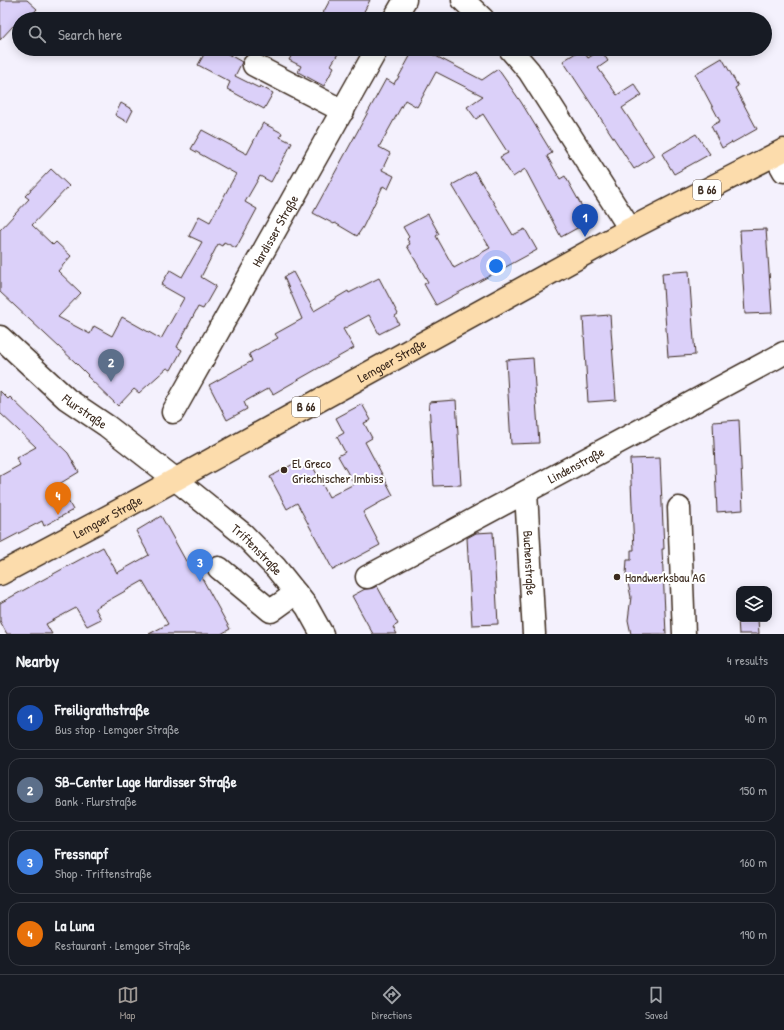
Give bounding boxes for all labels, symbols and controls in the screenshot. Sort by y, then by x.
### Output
search box [12,12,772,56]
icon: search [26,23,48,45]
text: Search here [58,24,122,45]
road number: B 66 [693,180,721,200]
street label: Hardisser Straße [247,191,302,270]
pin: 1 [572,204,598,237]
your location [486,256,506,276]
street label: Lemgoer Straße [354,334,429,387]
pin: 2 [98,349,124,382]
street label: Flurstraße [58,389,111,433]
road number: B 66 [292,397,320,417]
street label: Lindenstraße [544,442,607,487]
place label: El Greco Griechischer Imbiss [292,454,384,487]
marker: El Greco Griechischer Imbiss [279,465,289,475]
pin: 4 [45,482,71,515]
street label: Lemgoer Straße [70,491,145,542]
street label: Triftenstraße [228,519,287,579]
street label: Buchenstraße [519,530,541,596]
pin: 3 [187,549,213,582]
place label: Handwerksbau AG [625,568,706,586]
marker: Handwerksbau AG [612,572,622,582]
map controls [736,586,772,622]
button: layers [736,586,772,622]
text: Nearby [16,649,59,672]
text: 4 results [727,651,768,669]
text: Freiligrathstraße [55,699,149,720]
text: 1 [28,709,32,727]
text: 40 m [744,709,767,727]
text: Bus stop · Lemgoer Straße [55,720,179,738]
text: SB-Center Lage Hardisser Straße [55,771,237,792]
text: 2 [27,781,33,799]
text: 150 m [739,781,767,799]
text: Bank · Flurstraße [55,792,137,810]
text: Fressnapf [55,843,108,864]
text: 3 [27,853,33,871]
text: 160 m [739,853,767,871]
text: Shop · Triftenstraße [55,864,152,882]
text: La Luna [55,915,94,936]
text: 4 [28,925,32,943]
text: 190 m [740,925,767,943]
text: Restaurant · Lemgoer Straße [55,936,191,954]
tab: Map [117,984,139,1022]
tab: Directions [372,984,412,1022]
tab: Saved [645,984,667,1022]

